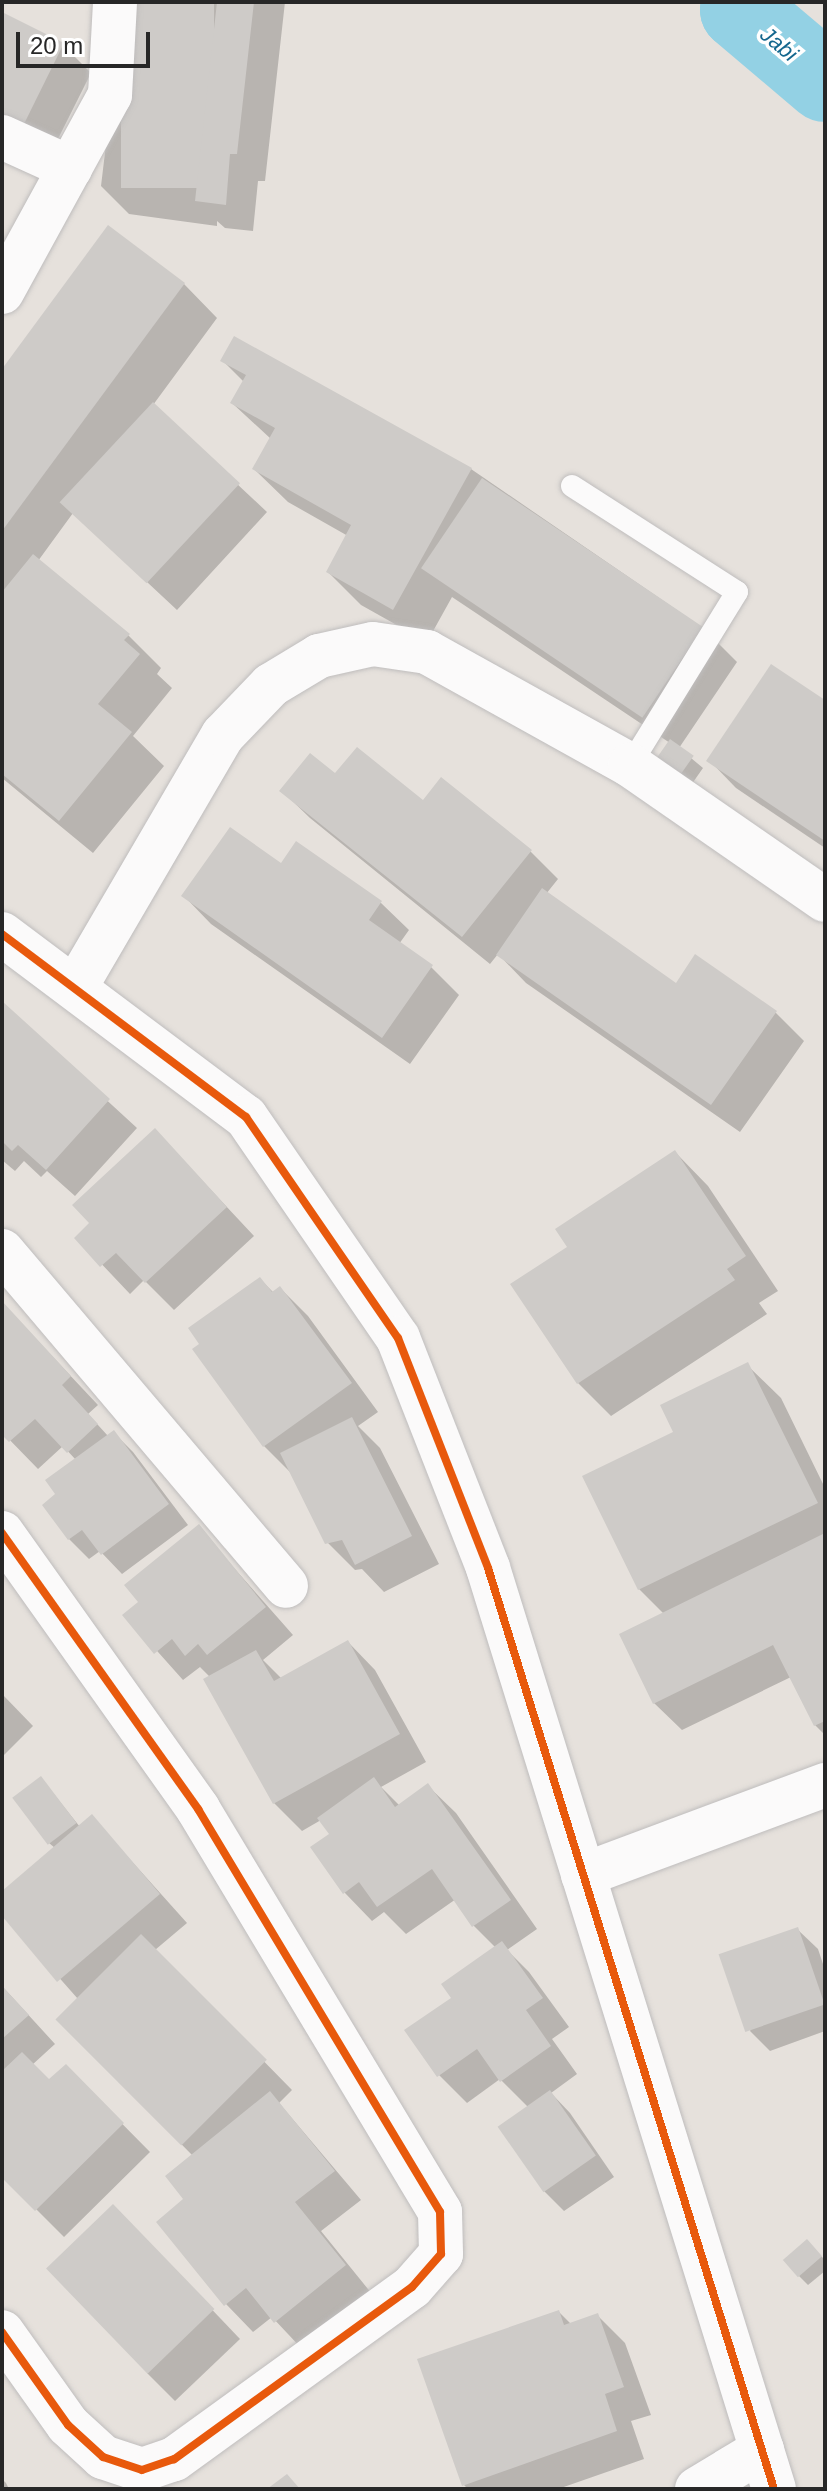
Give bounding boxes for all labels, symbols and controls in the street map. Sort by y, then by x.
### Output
scale bar [20,16,154,66]
water label: Jabi [755,21,803,67]
text: 20 m [30,32,83,59]

